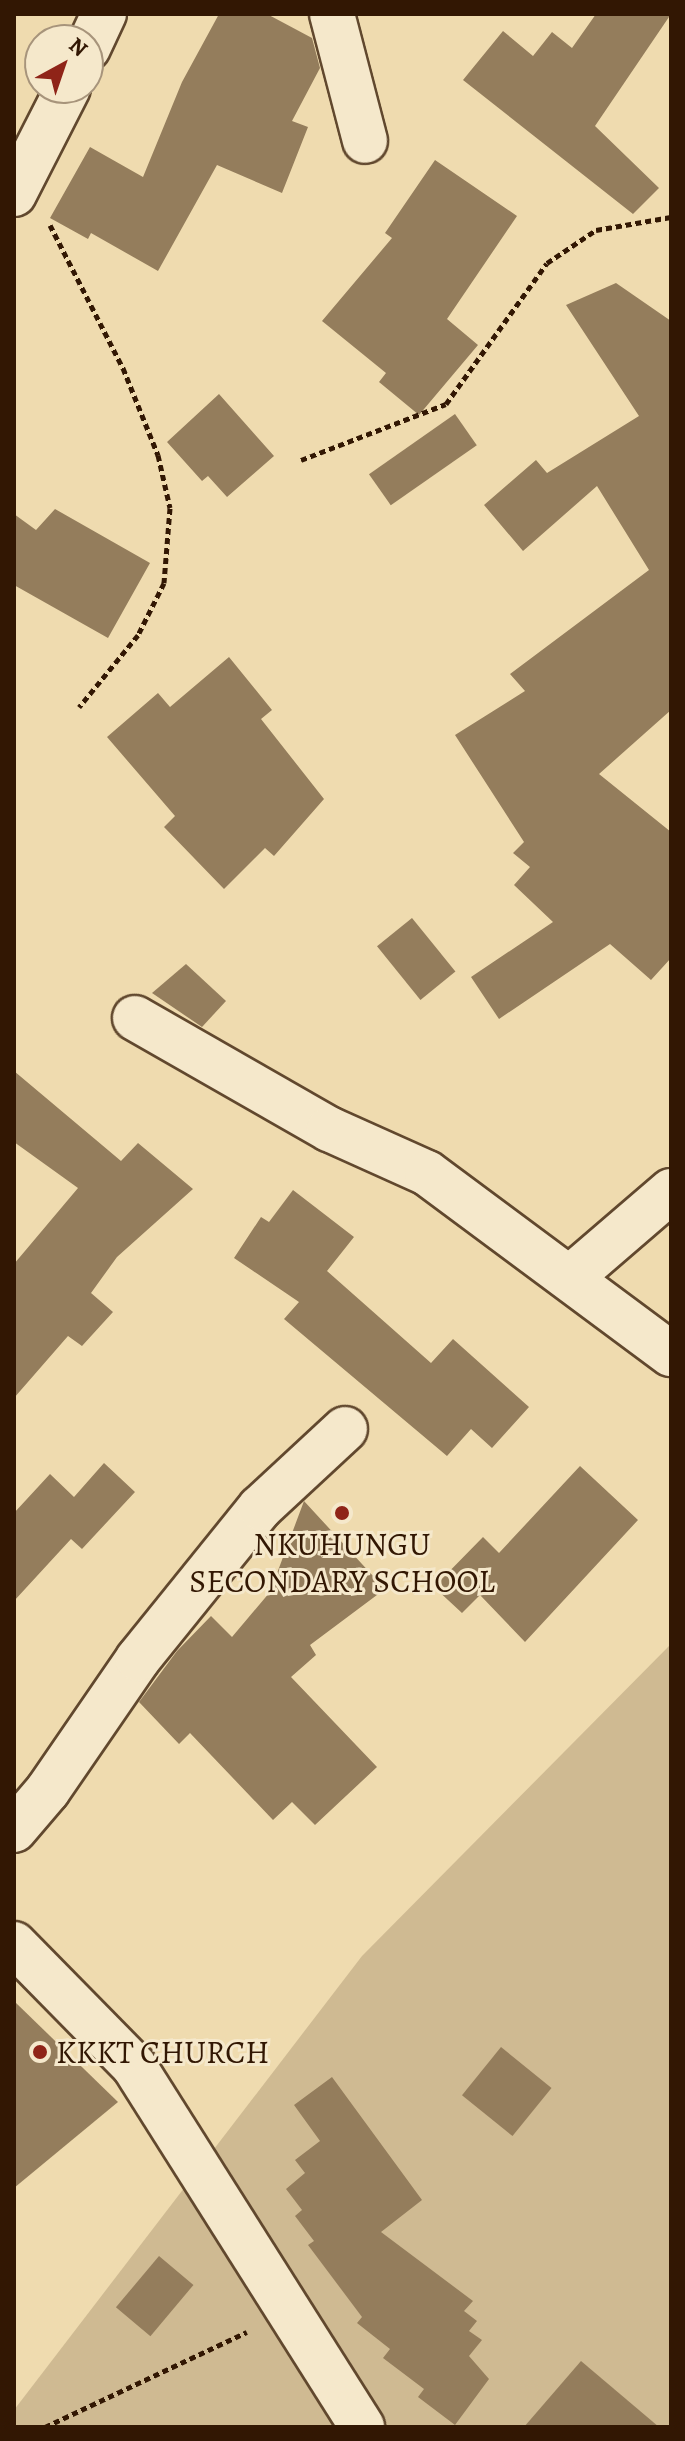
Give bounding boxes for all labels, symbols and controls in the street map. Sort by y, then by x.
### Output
north arrow [24,24,104,104]
text: N [62,31,94,64]
marker: NKUHUNGU SECONDARY SCHOOL [333,1504,351,1522]
place label: NKUHUNGU SECONDARY SCHOOL [189,1526,495,1601]
place label: KKKT CHURCH [56,2033,269,2071]
marker: KKKT CHURCH [31,2043,49,2061]

